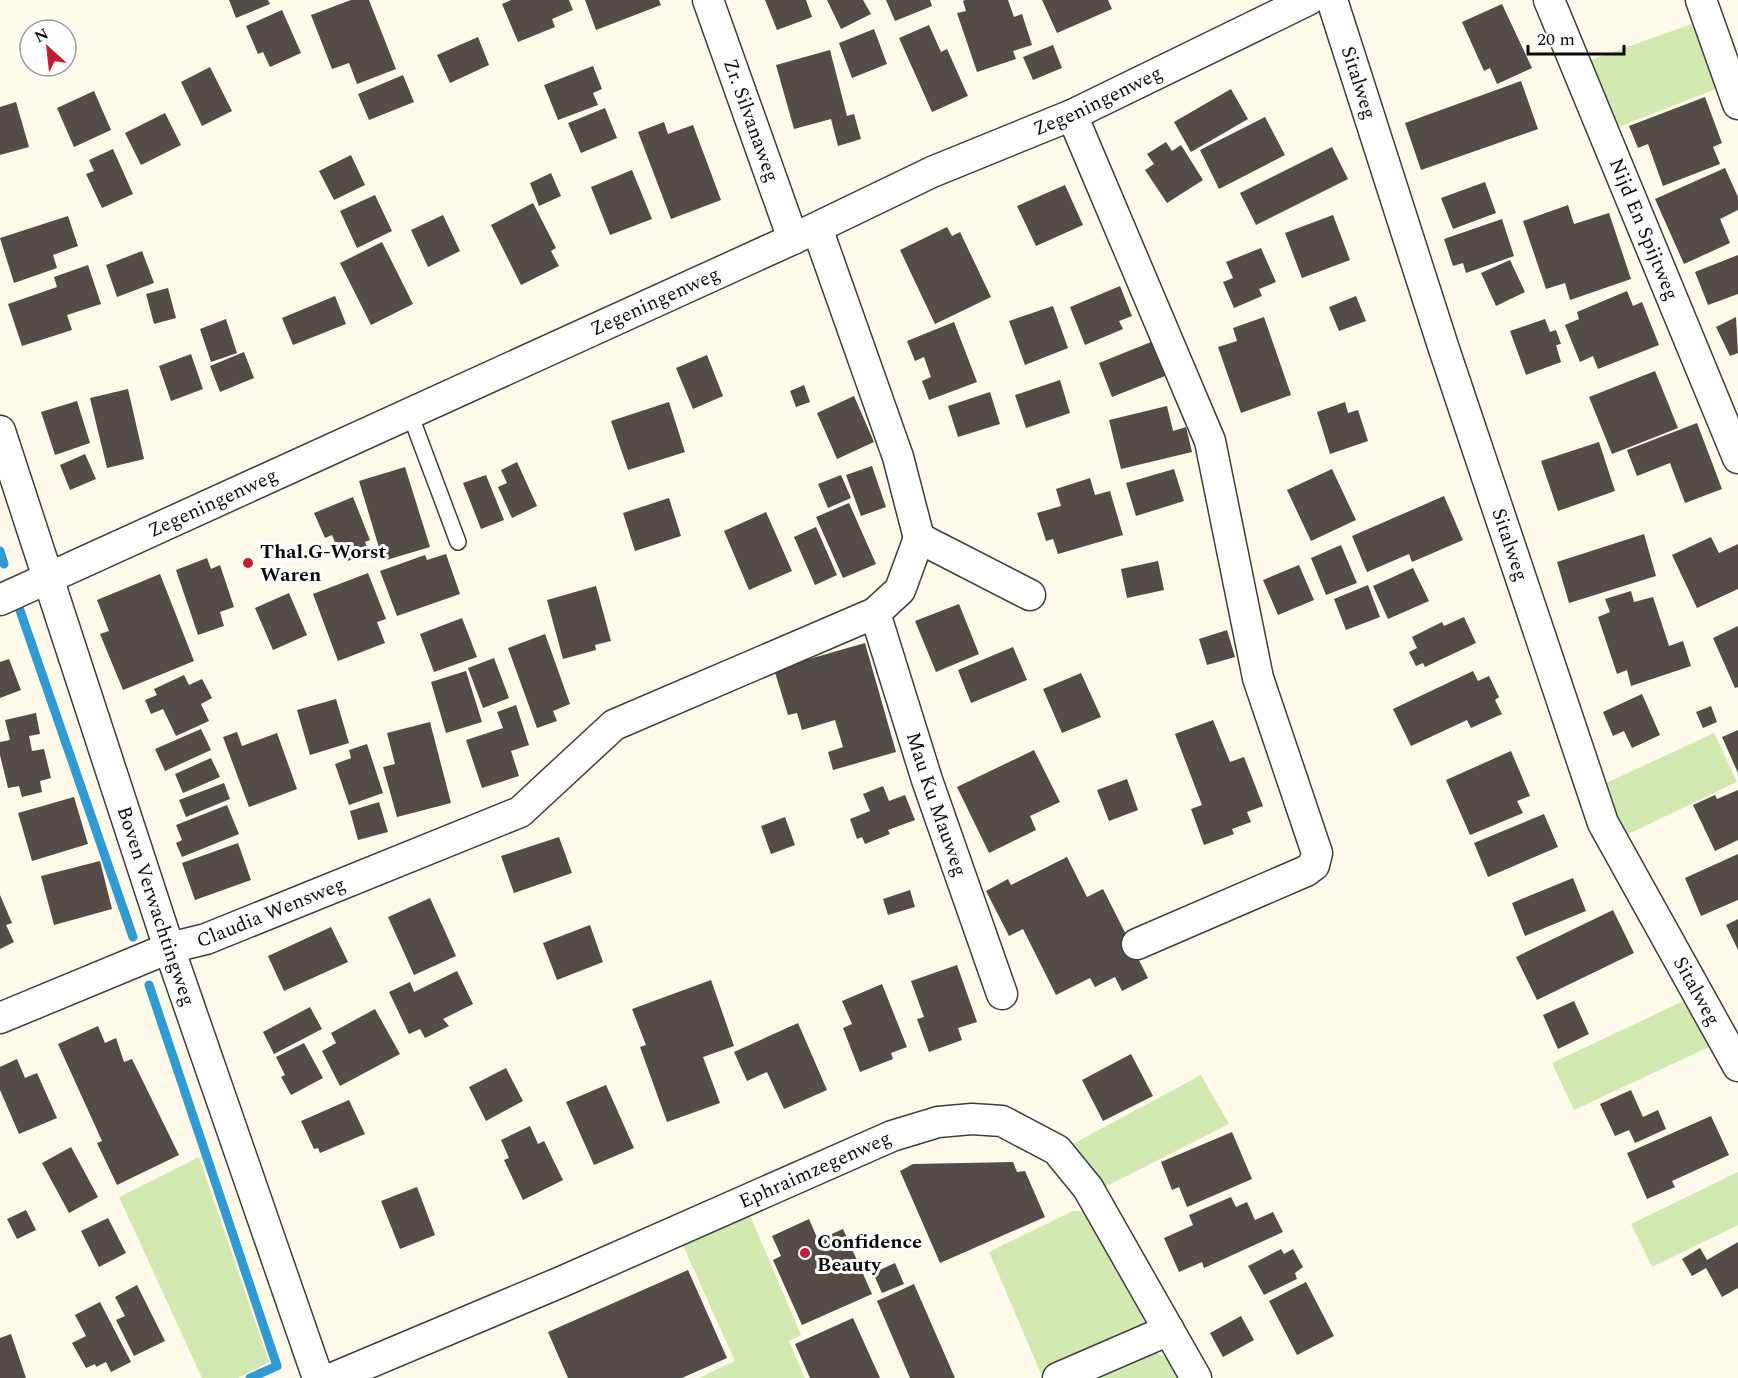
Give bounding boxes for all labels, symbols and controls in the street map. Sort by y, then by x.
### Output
north arrow [18,18,78,78]
scale bar [1528,18,1624,56]
text: N [30,22,53,49]
text: 20 m [1537,26,1575,53]
street label: Sitalweg [1333,42,1384,123]
street label: Zr. Silvanaweg [715,55,787,186]
street label: Zegeningenweg [1029,58,1168,144]
street label: Nijd En Spijtweg [1601,153,1686,305]
street label: Zegeningenweg [586,259,725,344]
street label: Zegeningenweg [143,460,283,546]
street label: Sitalweg [1483,504,1536,585]
place label: Thal.G-Worst Waren [260,537,387,590]
marker: Thal.G-Worst Waren [241,556,255,570]
street label: Mau Ku Mauweg [898,728,975,881]
street label: Boven Verwachtingweg [109,802,203,1010]
street label: Claudia Wensweg [193,869,350,956]
street label: Sitalweg [1665,951,1728,1031]
street label: Ephraimzegenweg [734,1123,896,1217]
place label: Confidence Beauty [817,1227,922,1280]
marker: Confidence Beauty [798,1246,812,1260]

